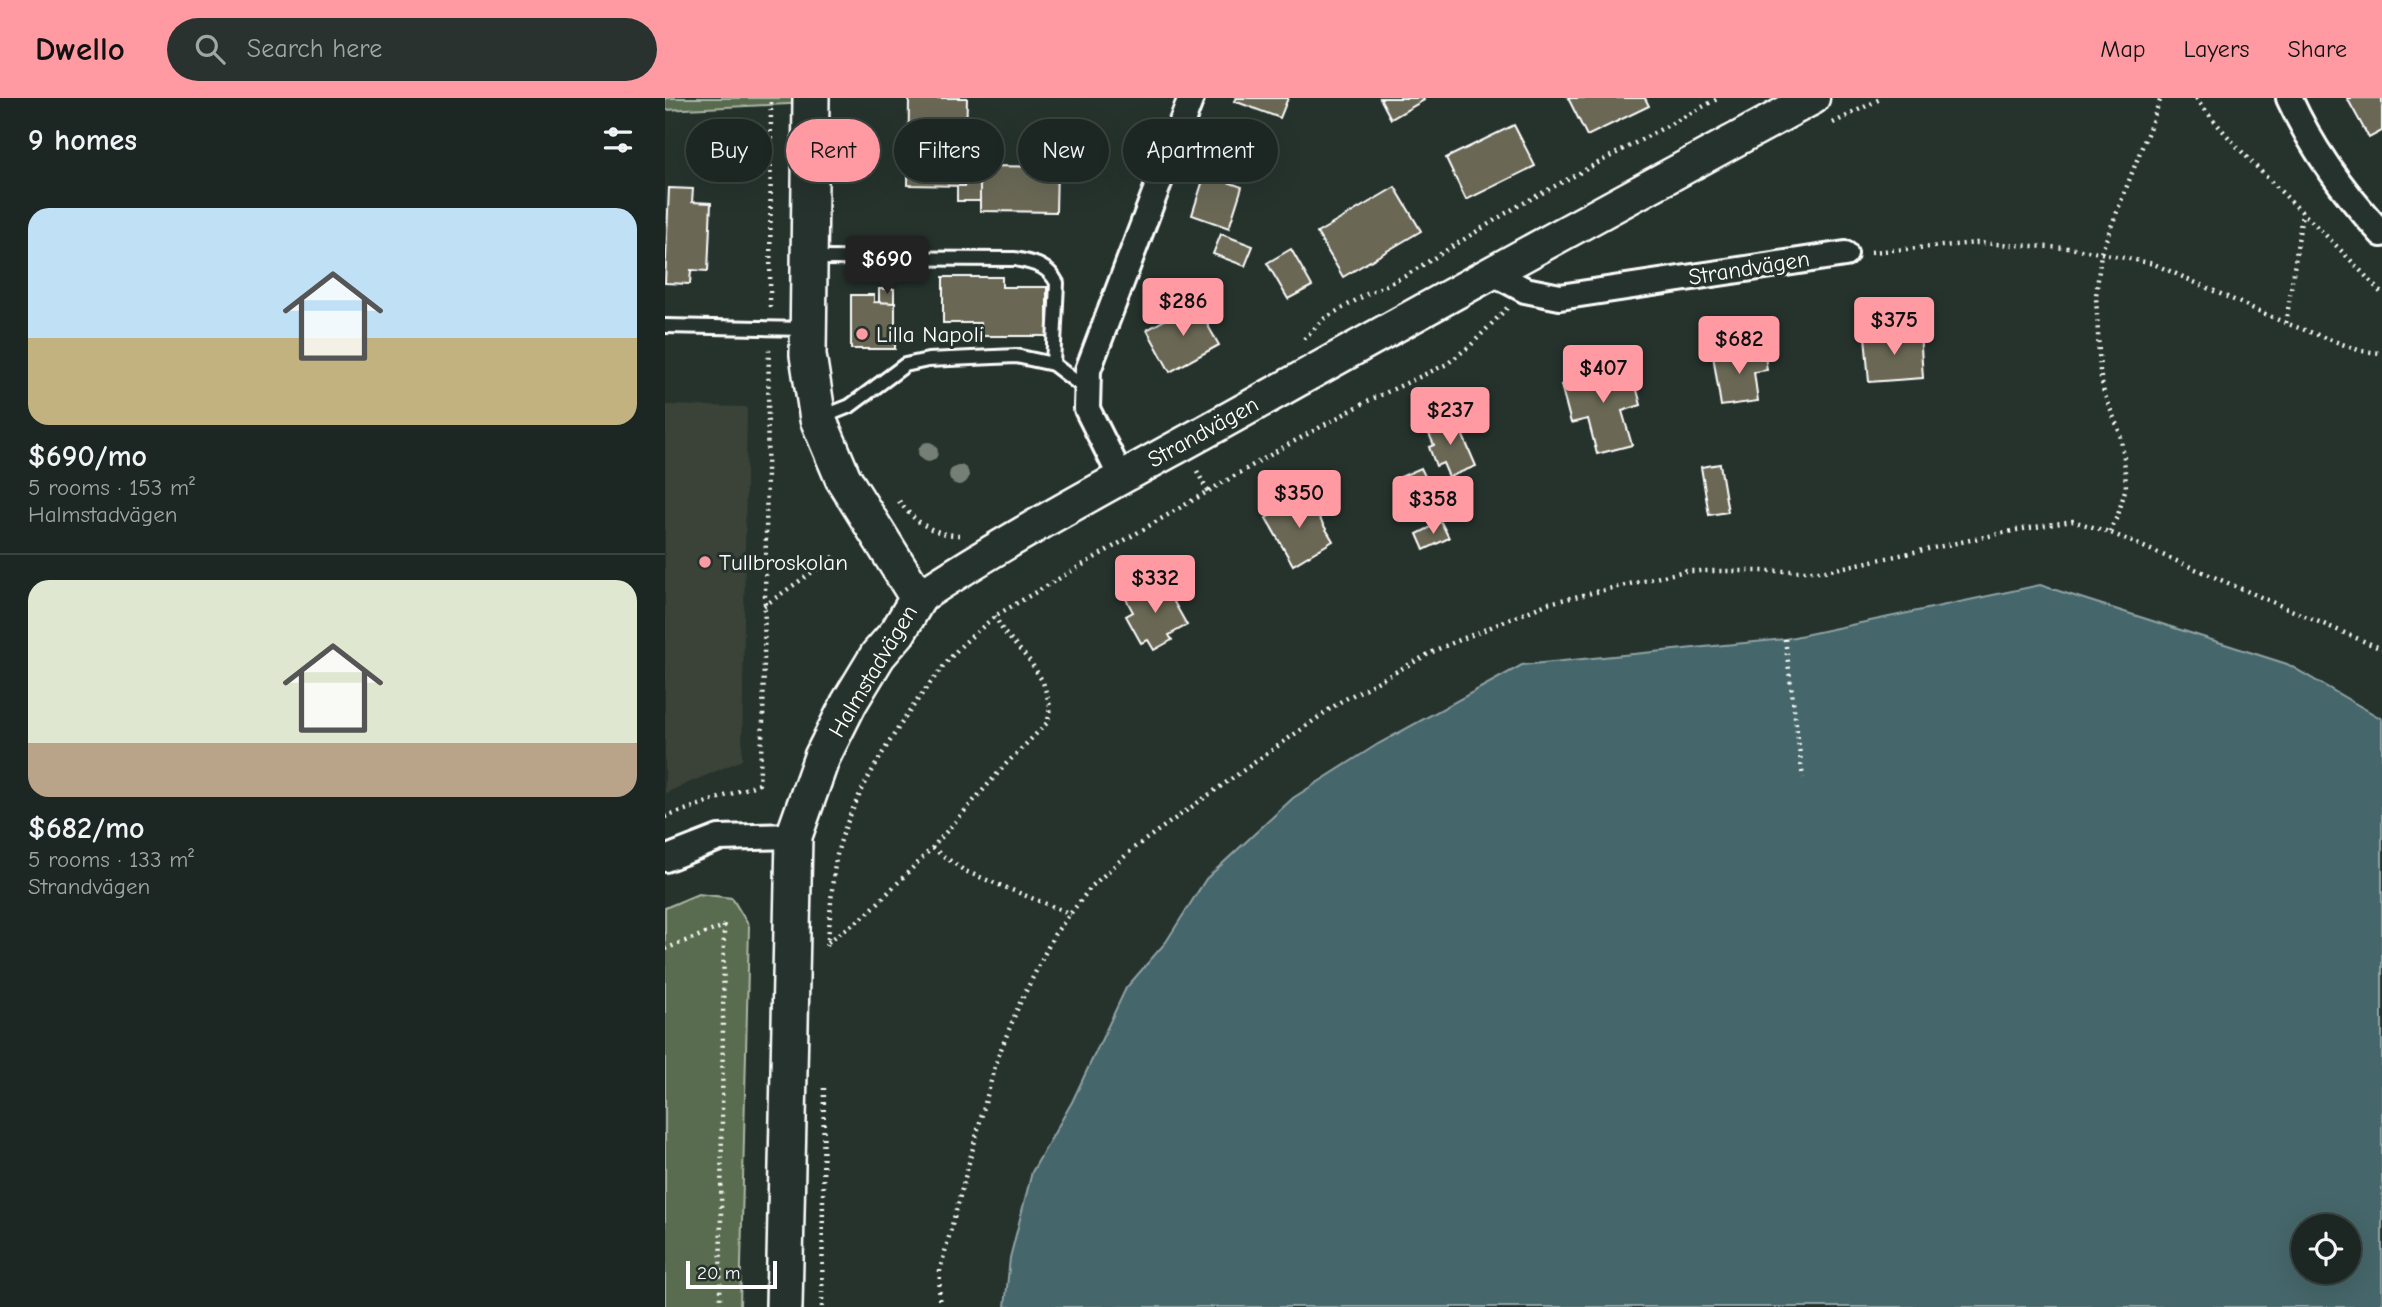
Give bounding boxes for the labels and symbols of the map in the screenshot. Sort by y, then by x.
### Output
pin: $690 [846,236,928,296]
street label: Strandvägen [1687,245,1811,291]
pin: $286 [1142,278,1224,338]
pin: $375 [1853,298,1935,357]
pin: $682 [1698,316,1780,376]
place label: Lilla Napoli [876,321,984,348]
marker: Lilla Napoli [854,326,870,342]
pin: $407 [1562,345,1644,405]
pin: $237 [1409,388,1491,447]
street label: Strandvägen [1143,391,1263,473]
pin: $350 [1258,470,1340,530]
pin: $358 [1392,476,1474,536]
place label: Tullbroskolan [719,549,848,576]
marker: Tullbroskolan [697,554,713,570]
pin: $332 [1114,556,1196,615]
street label: Halmstadvägen [823,600,923,742]
scale bar [686,1258,777,1290]

